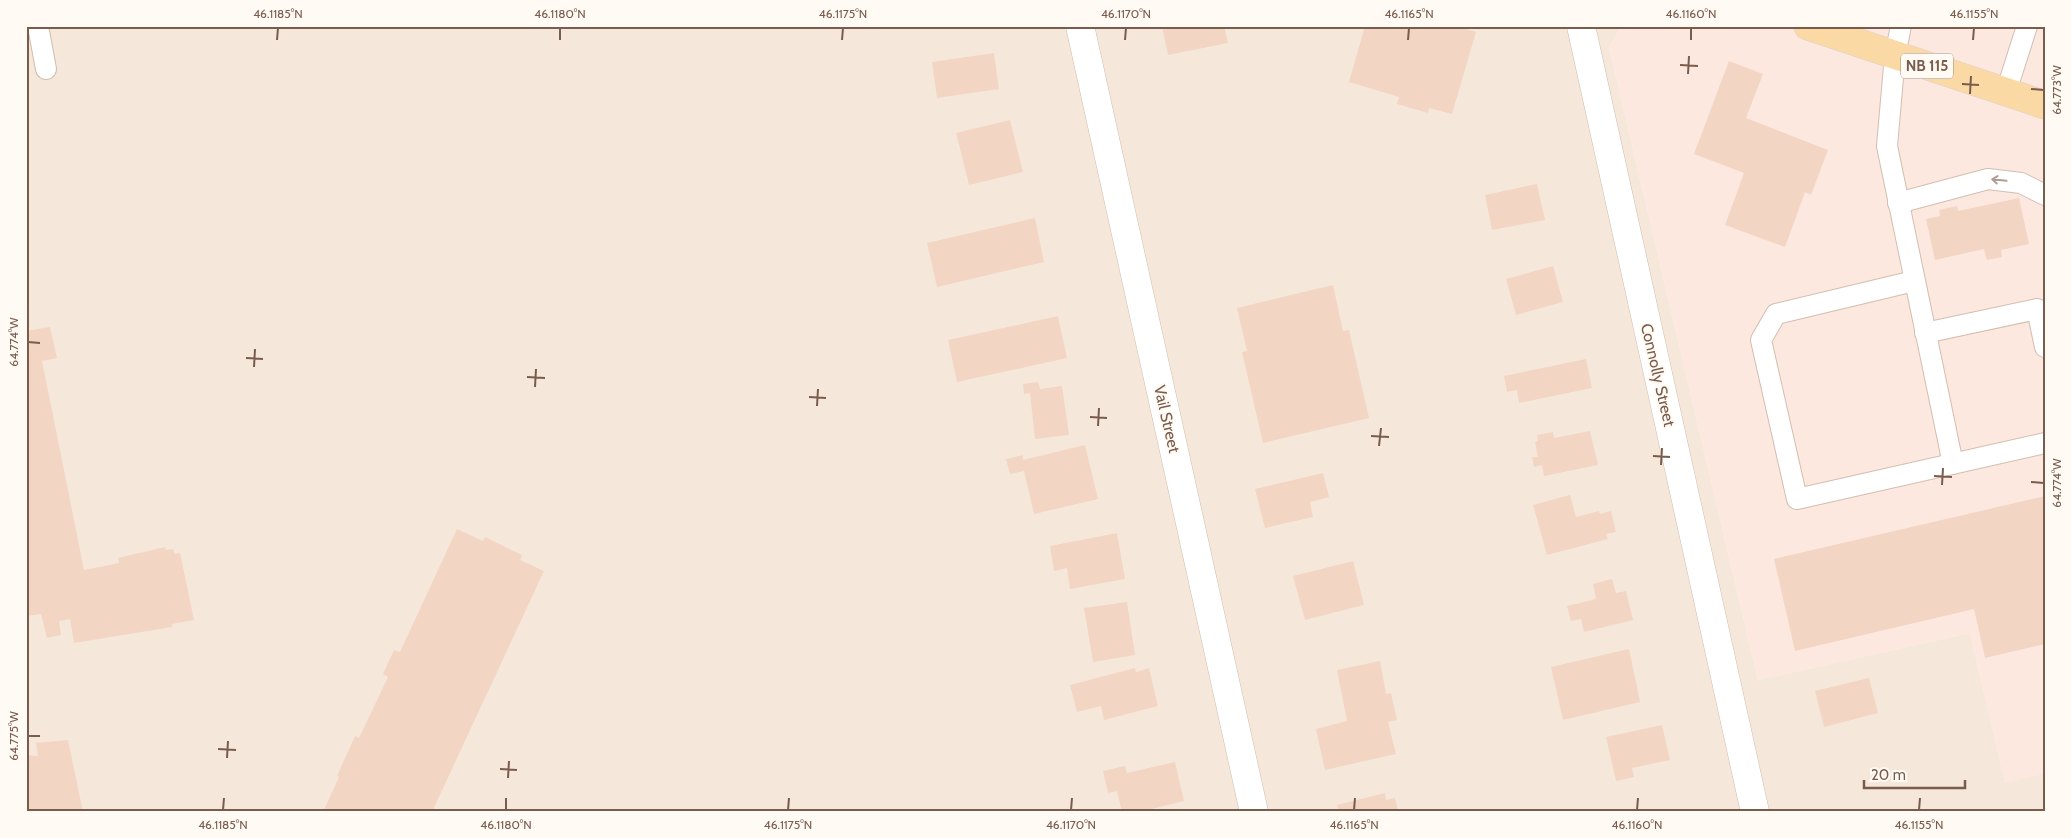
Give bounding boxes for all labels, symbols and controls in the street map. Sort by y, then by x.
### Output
text: 46.1185°N [253,6,303,21]
text: 46.1180°N [534,6,586,21]
text: 46.1175°N [819,6,867,21]
text: 46.1170°N [1101,6,1151,21]
text: 46.1165°N [1384,6,1434,21]
text: 46.1160°N [1665,6,1717,21]
text: 46.1155°N [1950,6,1998,21]
road number: NB 115 [1901,54,1953,78]
text: 64.773°W [2049,65,2064,115]
one-way arrow [1991,176,2007,185]
text: 64.774°W [6,317,21,367]
street label: Connolly Street [1637,322,1679,429]
street label: Vail Street [1150,383,1184,455]
text: 64.774°W [2049,458,2064,508]
text: 64.775°W [6,711,21,761]
scale bar [1864,758,1965,790]
text: 20 m [1871,766,1906,784]
text: 46.1185°N [198,817,248,832]
text: 46.1180°N [480,817,532,832]
text: 46.1175°N [764,817,812,832]
text: 46.1170°N [1046,817,1096,832]
text: 46.1165°N [1329,817,1379,832]
text: 46.1160°N [1611,817,1663,832]
text: 46.1155°N [1895,817,1943,832]

